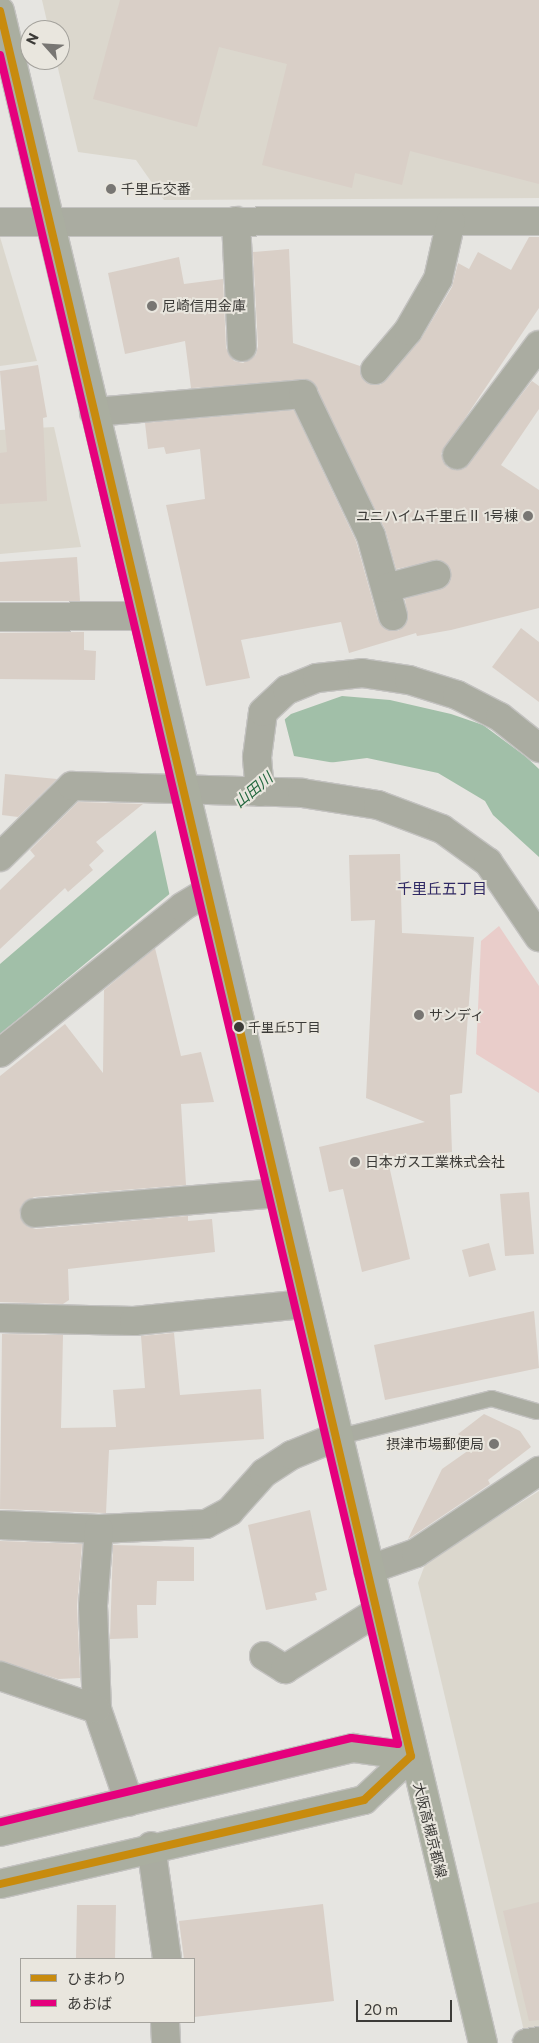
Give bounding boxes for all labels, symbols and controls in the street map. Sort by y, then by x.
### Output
north arrow [20,20,70,70]
text: N [22,30,42,47]
place label: 千里丘交番 [121,181,191,197]
marker: 千里丘交番 [105,183,117,195]
place label: 尼崎信用金庫 [162,298,246,314]
marker: 尼崎信用金庫 [146,300,158,312]
place label: ユニハイム千里丘Ⅱ 1号棟 [355,508,518,524]
marker: ユニハイム千里丘Ⅱ 1号棟 [522,510,534,522]
water label: 山田川 [230,769,276,811]
district label: 千里丘五丁目 [397,880,487,898]
place label: サンディ [429,1007,485,1023]
marker: サンディ [413,1009,425,1021]
place label: 千里丘5丁目 [248,1019,320,1035]
marker: 千里丘5丁目 [234,1022,244,1032]
place label: 日本ガス工業株式会社 [365,1154,505,1170]
marker: 日本ガス工業株式会社 [349,1156,361,1168]
place label: 摂津市場郵便局 [386,1436,484,1452]
marker: 摂津市場郵便局 [488,1438,500,1450]
street label: 大阪高槻京都線 [410,1780,450,1880]
legend [20,1958,195,2023]
text: ひまわり [67,1969,127,1987]
scale bar [359,1990,455,2022]
text: あおば [67,1994,112,2012]
text: 20 m [364,2000,398,2018]

